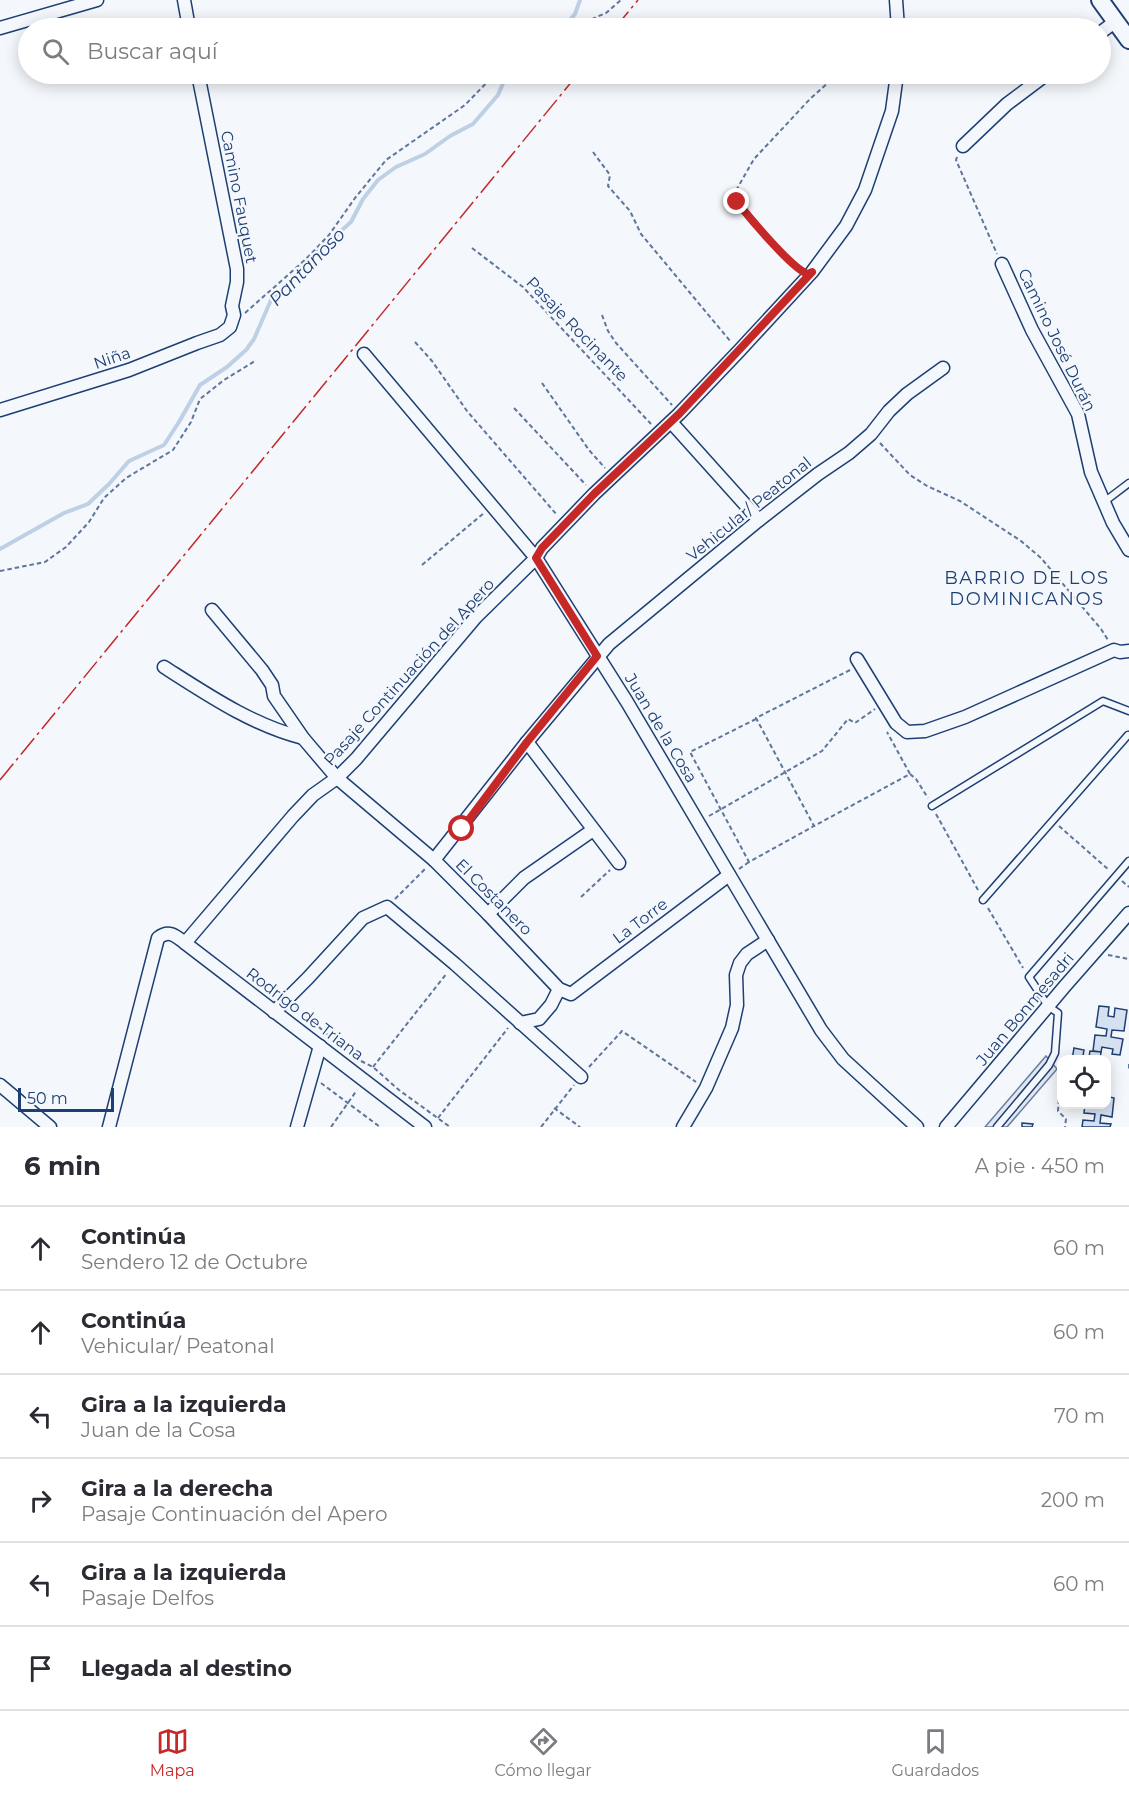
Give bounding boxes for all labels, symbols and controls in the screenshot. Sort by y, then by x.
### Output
search box [18,18,1111,84]
icon: search [39,35,72,68]
text: Buscar aquí [87,38,218,65]
street label: Camino Fauquet [217,129,261,265]
route end [723,188,749,214]
water label: Pantanoso [264,223,350,311]
street label: Camino José Durán [1014,265,1100,415]
street label: Pasaje Rocinante [522,273,632,385]
street label: Niña [91,343,133,373]
street label: Vehicular/ Peatonal [683,453,815,565]
district label: BARRIO DE LOS DOMINICANOS [944,567,1110,610]
street label: Pasaje Continuación del Apero [320,575,498,769]
street label: Juan de la Cosa [620,669,701,786]
route start [448,815,474,841]
street label: El Costanero [452,855,536,939]
street label: La Torre [609,894,671,948]
street label: Juan Bonmesadri [972,949,1078,1070]
street label: Rodrigo de Triana [243,964,367,1064]
map controls [1057,1055,1111,1109]
button: locate [1057,1055,1111,1109]
scale bar [18,1085,114,1112]
text: 50 m [27,1089,68,1108]
text: 6 min [24,1150,101,1182]
text: A pie · 450 m [975,1154,1105,1178]
text: Continúa [81,1223,186,1250]
icon: ahead [24,1232,57,1265]
text: 60 m [1053,1236,1105,1260]
text: Sendero 12 de Octubre [81,1250,308,1274]
text: Continúa [81,1307,186,1334]
icon: ahead [24,1316,57,1349]
text: 60 m [1053,1320,1105,1344]
text: Vehicular/ Peatonal [81,1334,275,1358]
text: Gira a la izquierda [81,1391,287,1418]
icon: left [24,1400,57,1433]
text: 70 m [1054,1404,1105,1428]
text: Juan de la Cosa [81,1418,236,1442]
text: Gira a la derecha [81,1475,273,1502]
icon: right [24,1484,57,1517]
text: 200 m [1041,1488,1105,1512]
text: Pasaje Continuación del Apero [81,1502,388,1526]
text: Gira a la izquierda [81,1559,287,1586]
icon: left [24,1568,57,1601]
text: 60 m [1053,1572,1105,1596]
text: Pasaje Delfos [81,1586,214,1610]
icon: arrive [24,1652,57,1685]
text: Llegada al destino [81,1655,292,1682]
tab: Mapa [150,1725,195,1780]
tab: Cómo llegar [494,1725,592,1780]
tab: Guardados [891,1725,979,1780]

